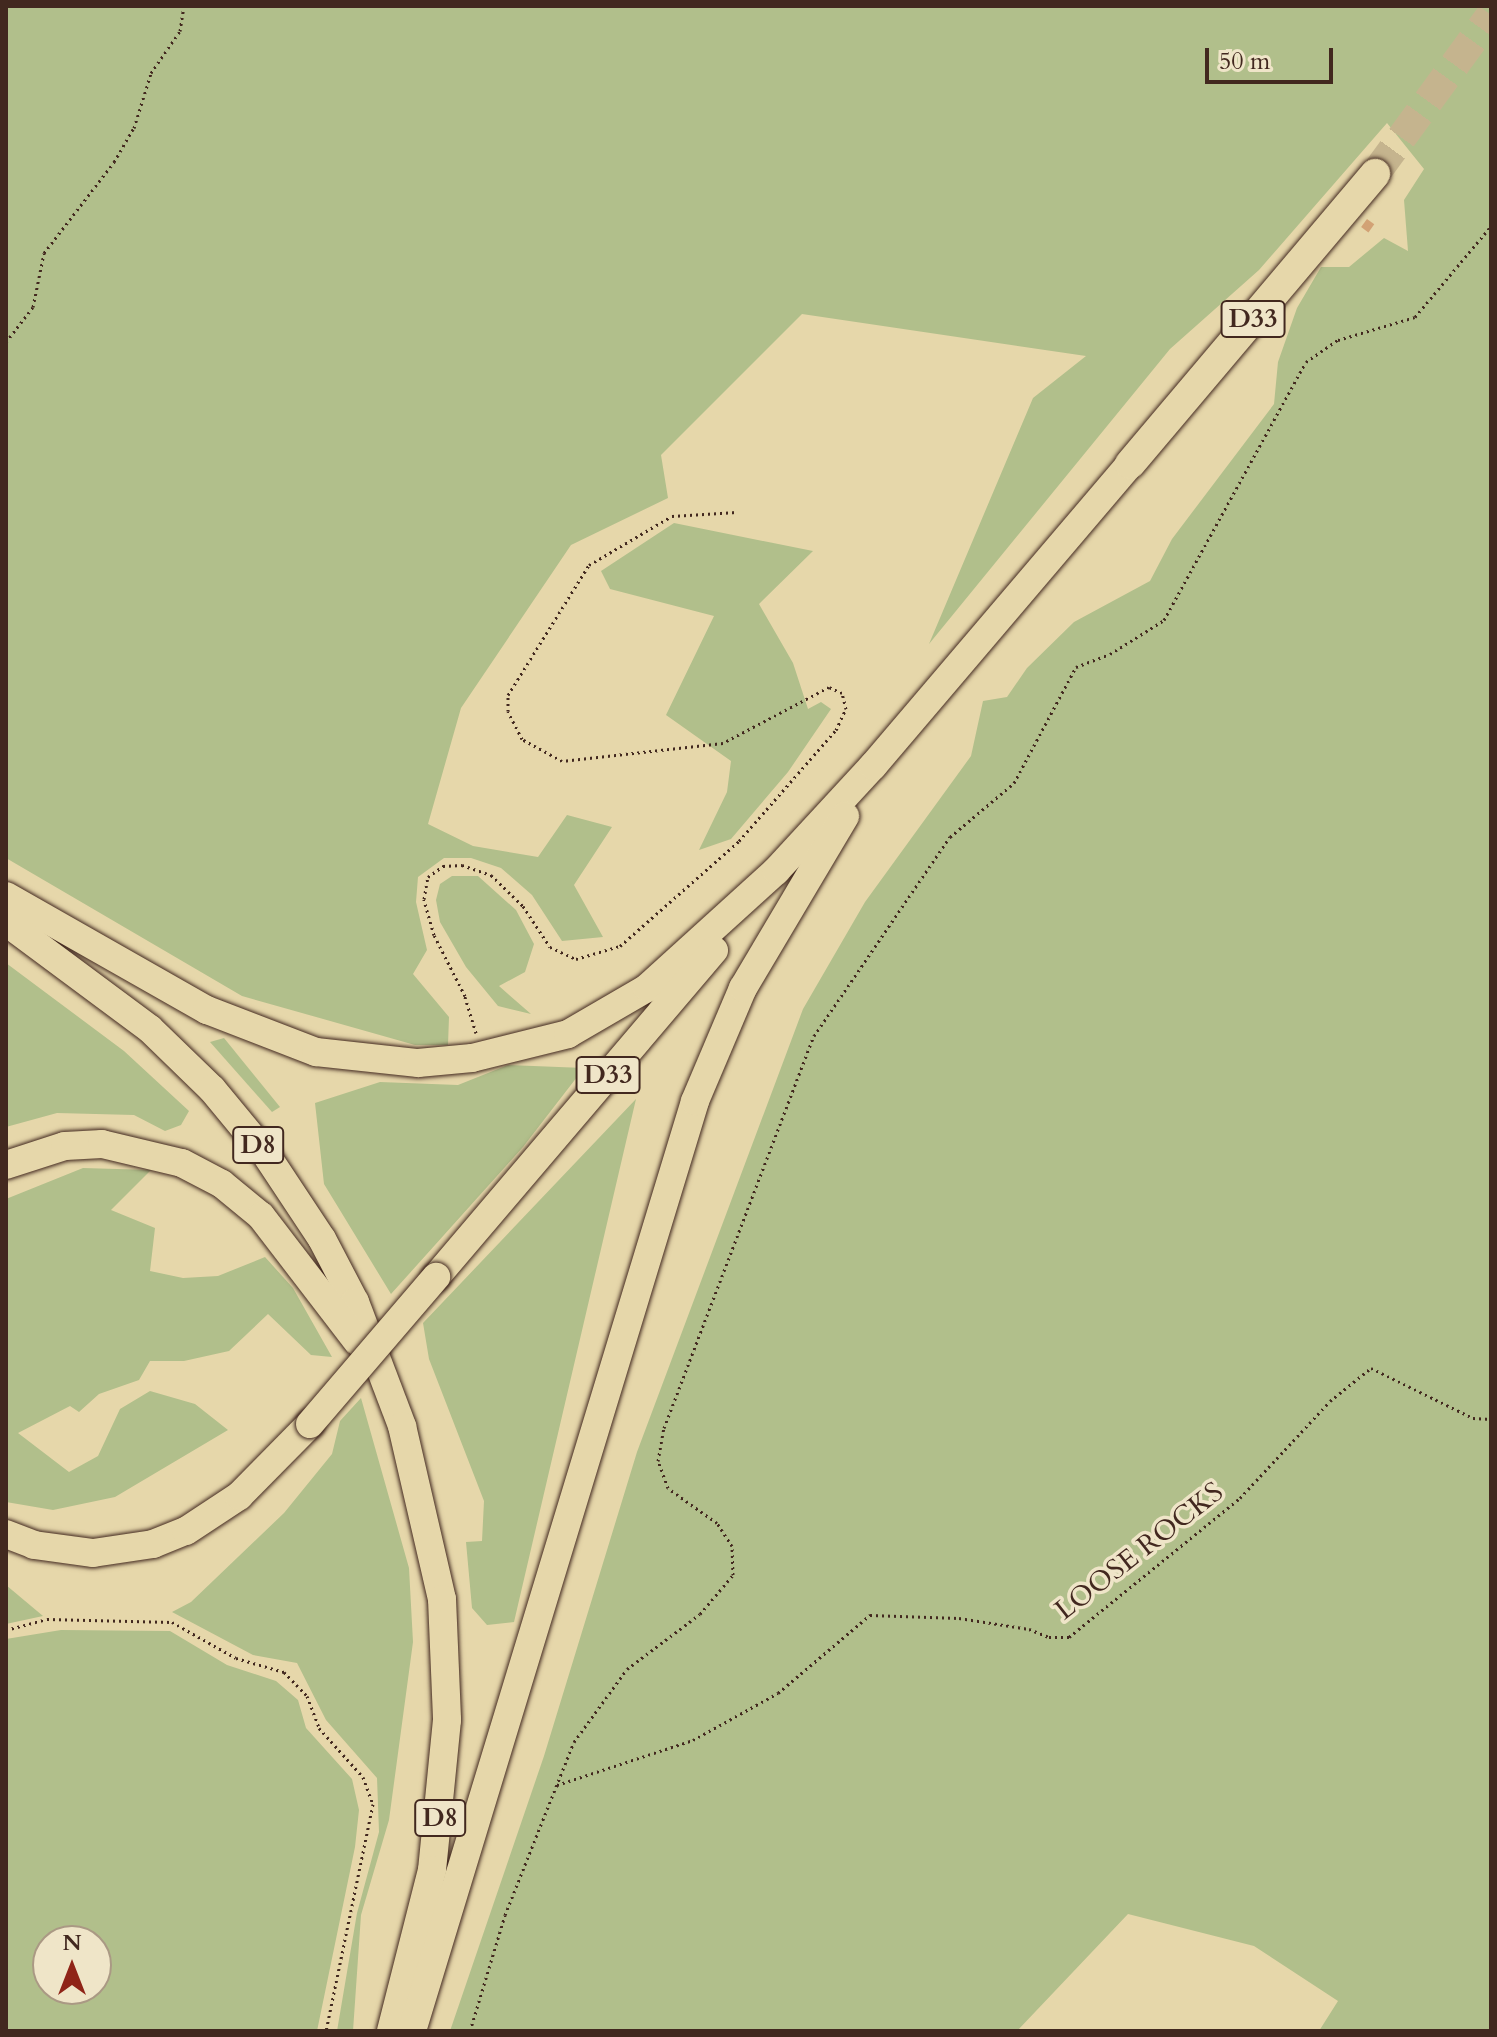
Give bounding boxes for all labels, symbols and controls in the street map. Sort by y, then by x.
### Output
scale bar [1209,32,1337,82]
text: 50 m [1219,45,1270,78]
road number: D33 [1219,297,1287,341]
road number: D33 [574,1053,642,1097]
road number: D8 [232,1123,284,1167]
street label: LOOSE ROCKS [1048,1475,1230,1627]
road number: D8 [414,1796,466,1840]
north arrow [32,1925,112,2005]
text: N [62,1928,82,1958]

